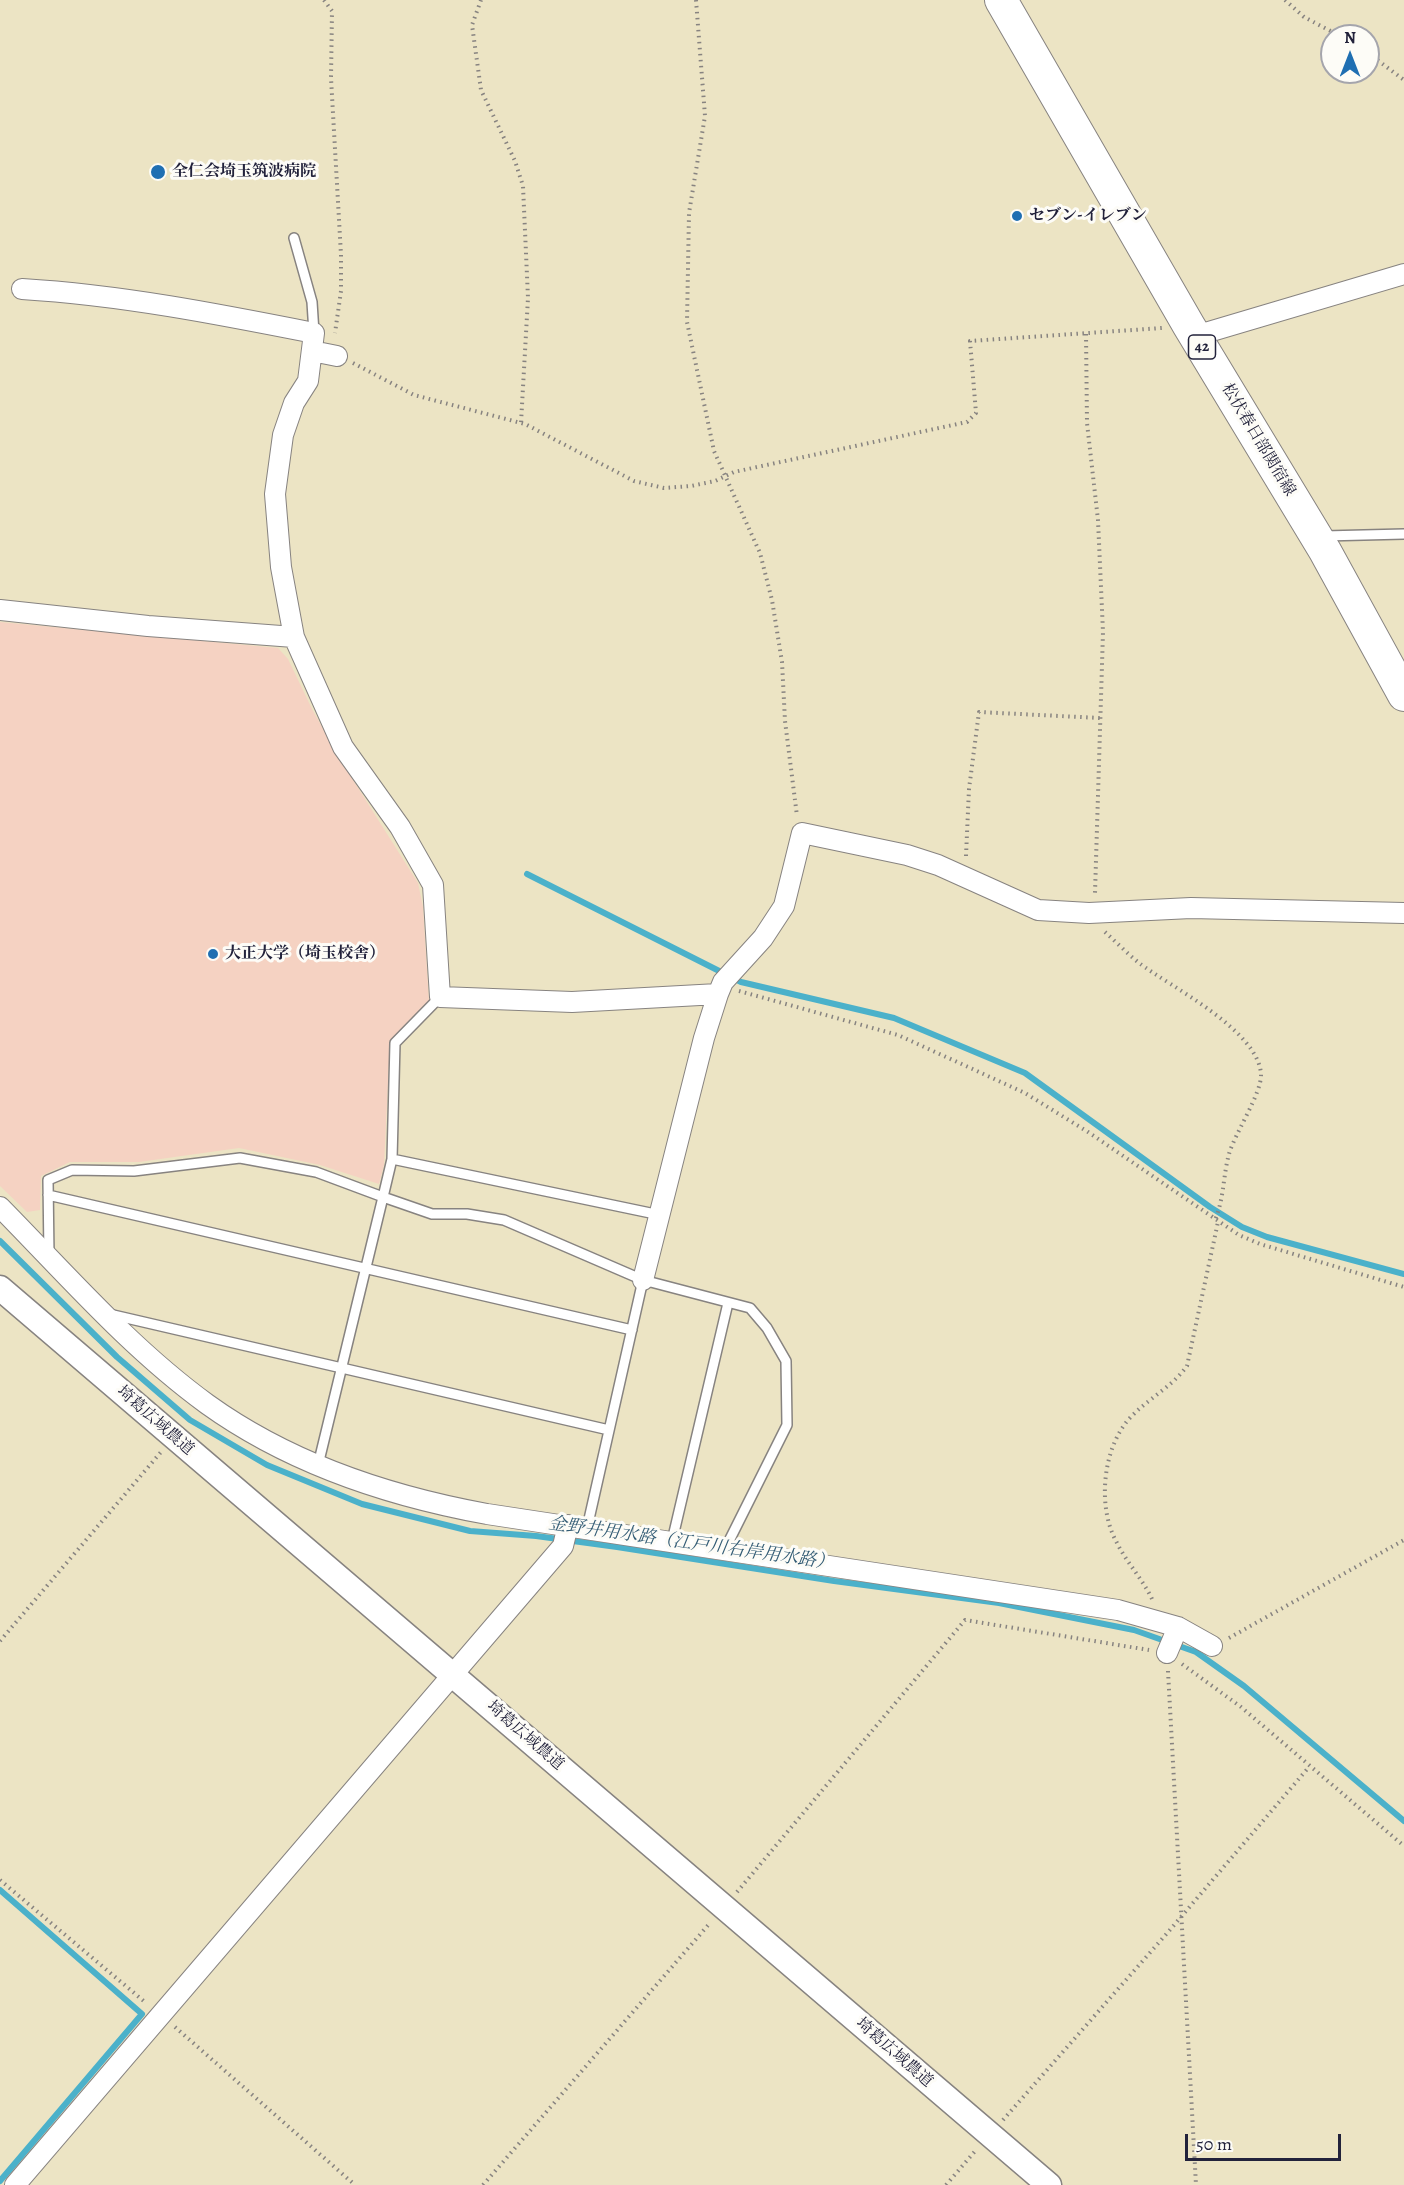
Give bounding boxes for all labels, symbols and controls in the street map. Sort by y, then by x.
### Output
north arrow [1320,24,1380,84]
text: N [1344,27,1356,49]
place label: 全仁会埼玉筑波病院 [172,162,316,182]
marker: 全仁会埼玉筑波病院 [149,163,167,181]
place label: セブン-イレブン [1029,206,1147,226]
marker: セブン-イレブン [1010,209,1024,223]
road number: 42 [1188,335,1216,359]
street label: 松伏春日部関宿線 [1217,380,1299,500]
place label: 大正大学（埼玉校舎） [225,944,385,964]
marker: 大正大学（埼玉校舎） [206,947,220,961]
street label: 埼葛広域農道 [112,1382,198,1460]
water label: 金野井用水路（江戸川右岸用水路） [547,1513,835,1575]
street label: 埼葛広域農道 [482,1697,568,1775]
street label: 埼葛広域農道 [851,2014,937,2092]
scale bar [1188,2122,1344,2160]
text: 50 m [1196,2132,1232,2156]

